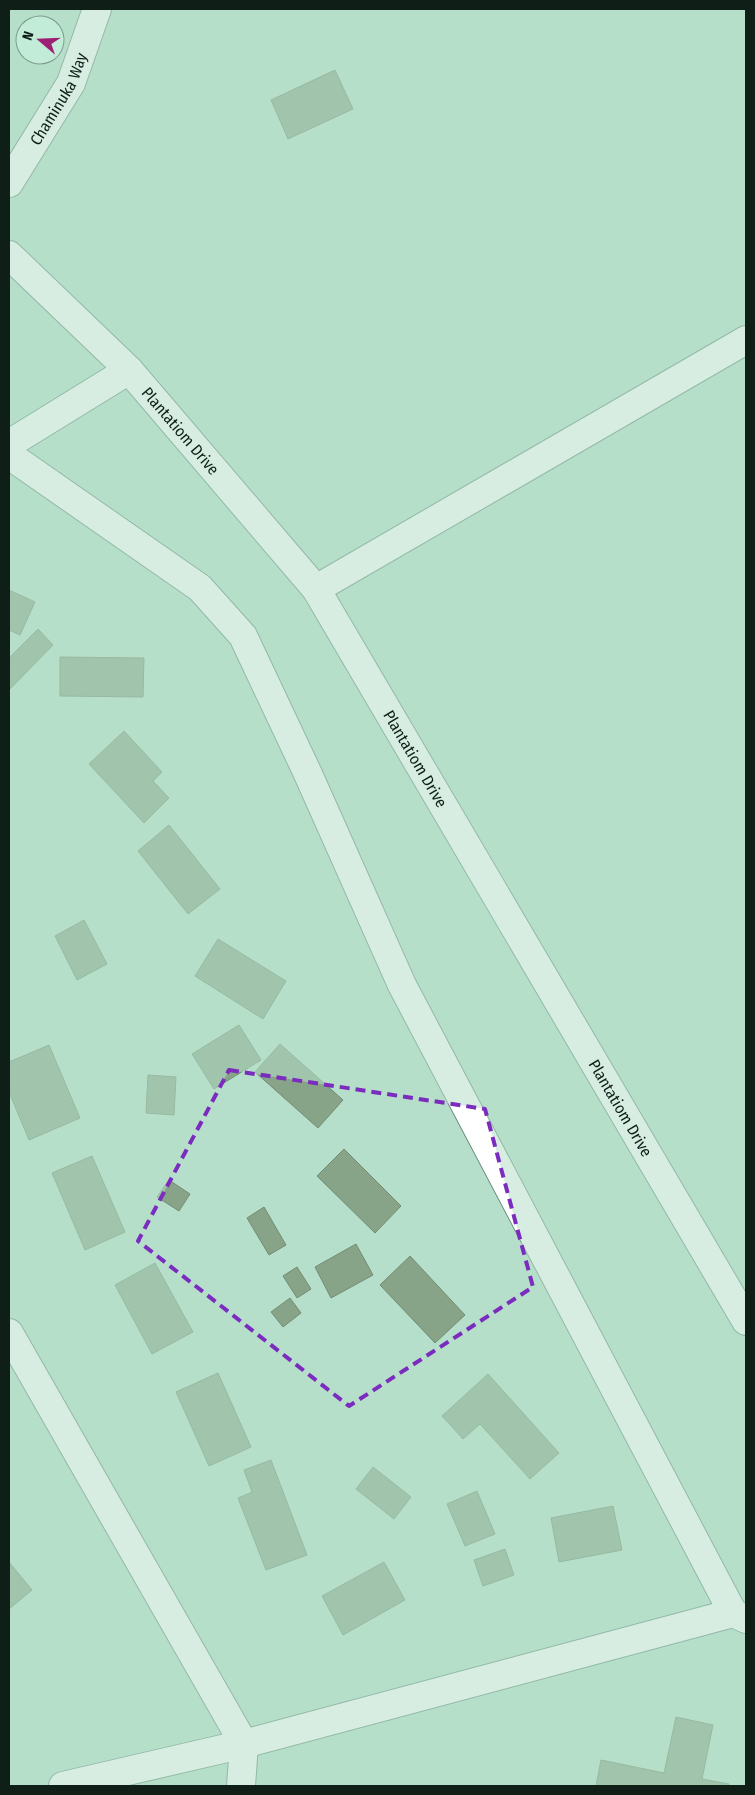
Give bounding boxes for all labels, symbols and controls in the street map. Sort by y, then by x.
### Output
north arrow [15,15,65,65]
text: N [19,29,38,43]
street label: Chaminuka Way [26,49,91,149]
street label: Plantatiom Drive [138,383,223,479]
street label: Plantatiom Drive [379,707,451,811]
street label: Plantatiom Drive [585,1056,656,1160]

